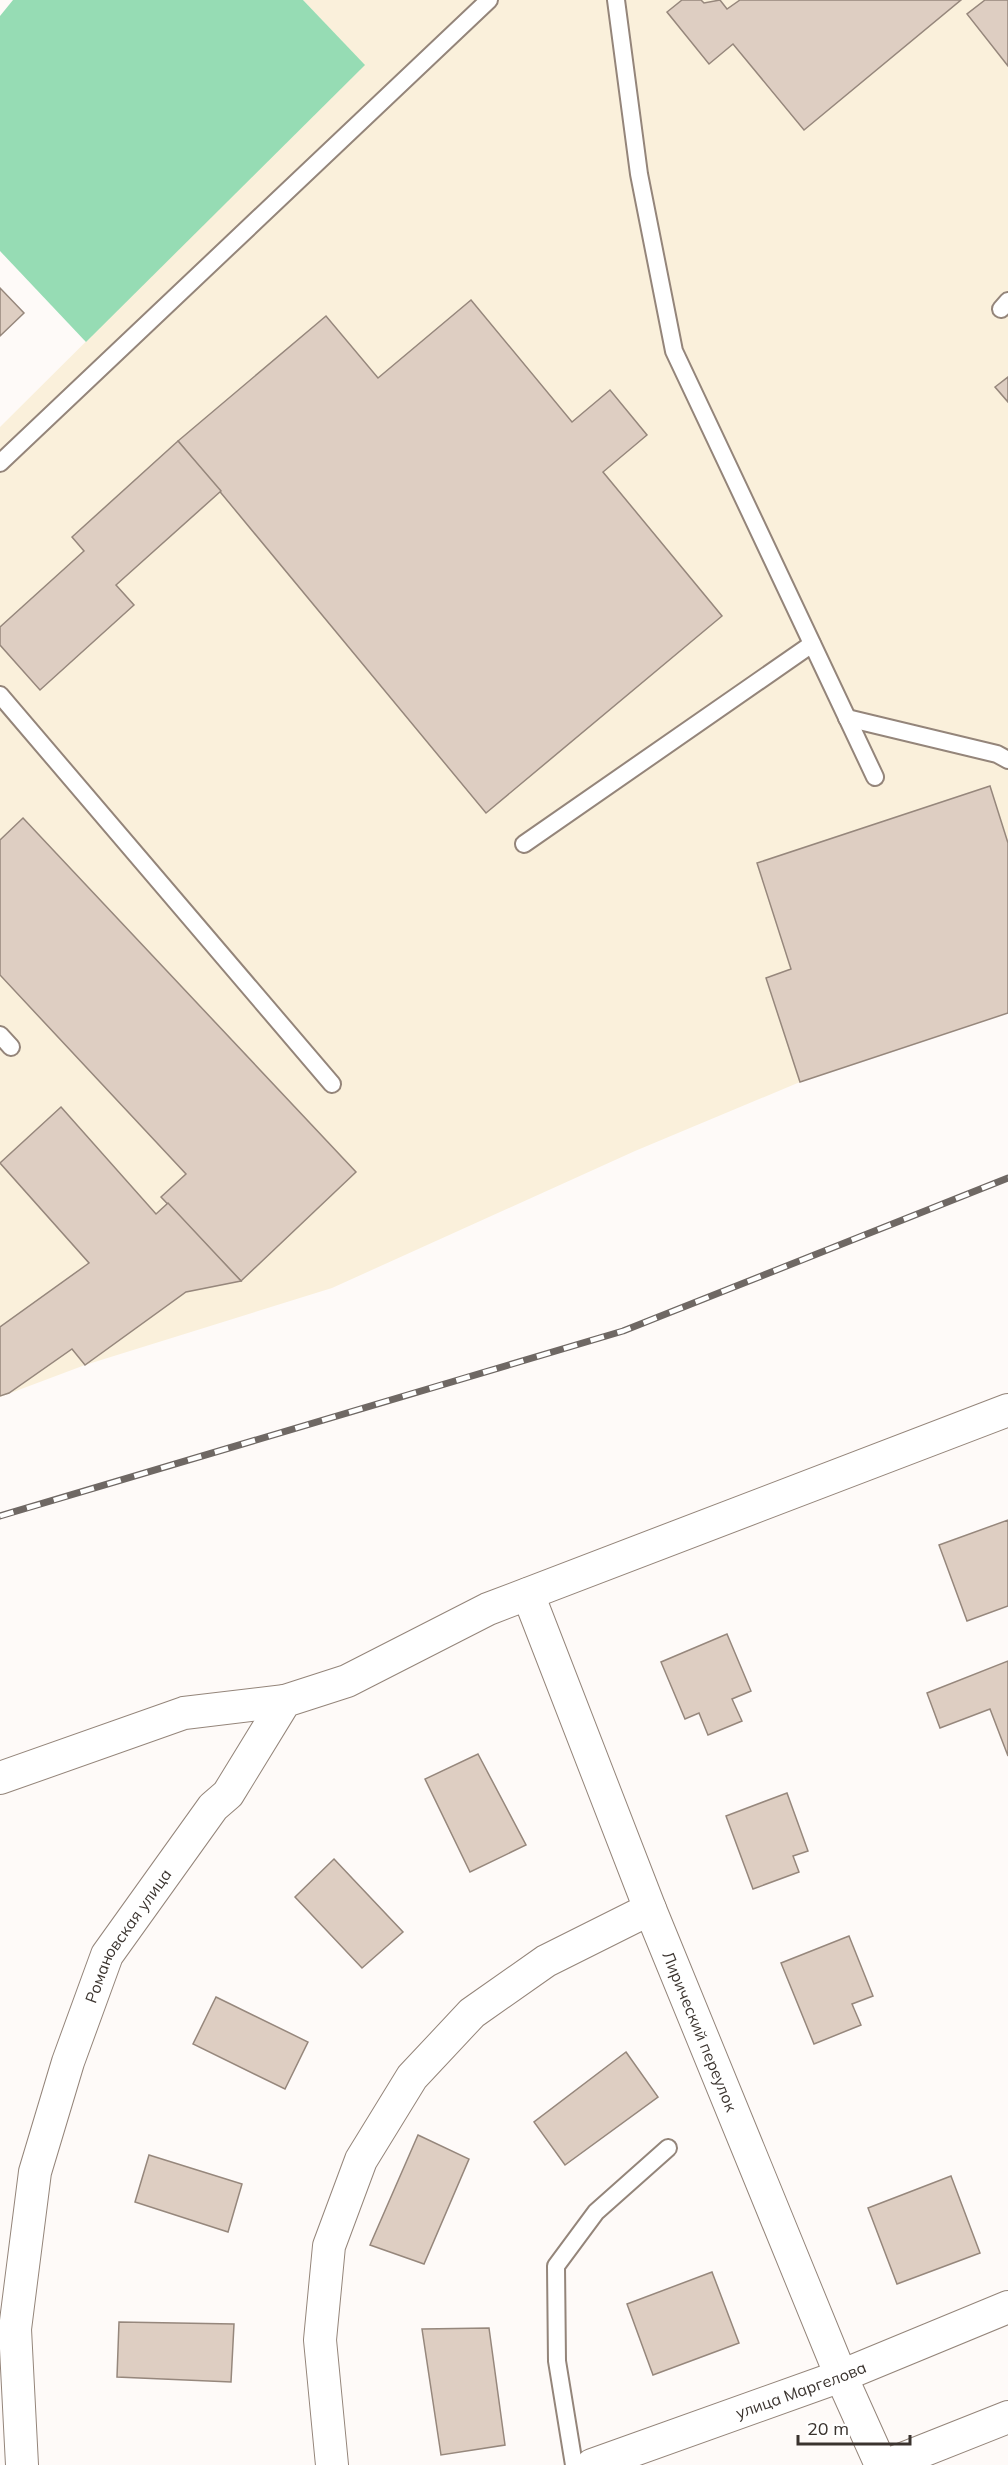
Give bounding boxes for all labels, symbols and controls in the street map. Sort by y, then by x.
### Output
street label: Романовская улица [80,1865,176,2006]
street label: Лирический переулок [658,1948,742,2115]
street label: улица Маргелова [733,2357,869,2423]
scale bar [798,2408,910,2446]
text: 20 m [807,2417,849,2440]

